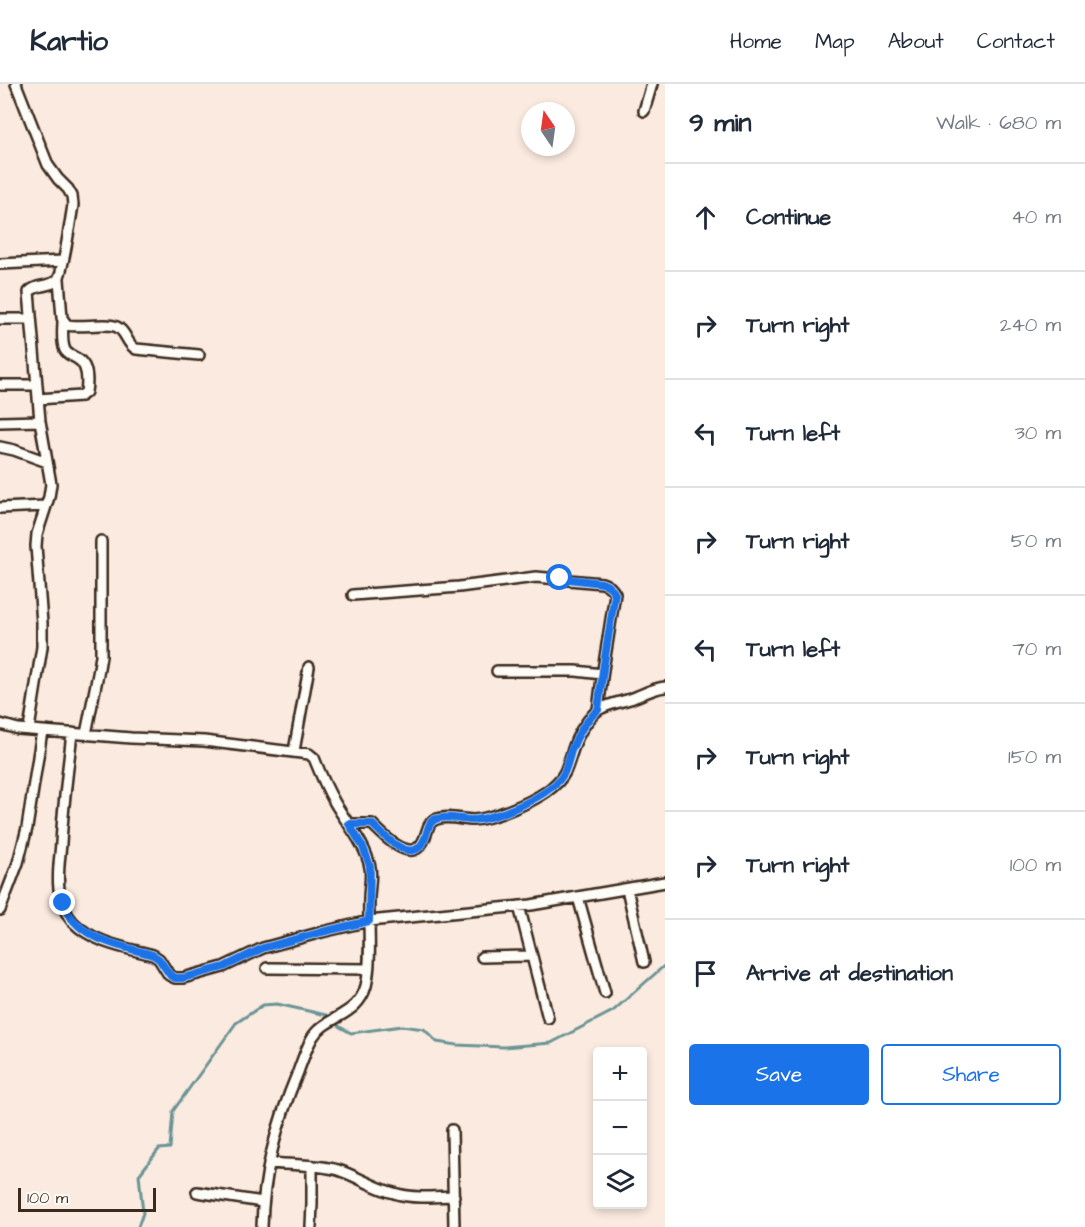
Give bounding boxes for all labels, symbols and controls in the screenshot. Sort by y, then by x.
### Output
text: Kartio [30,22,108,61]
text: Home [730,27,782,56]
text: Map [815,27,855,56]
text: About [888,27,944,56]
text: Contact [977,27,1055,56]
north arrow [521,102,575,156]
text: 9 min [689,105,751,141]
text: Walk · 680 m [936,109,1061,137]
icon: ahead [689,201,722,234]
text: Continue [746,202,831,233]
text: 40 m [1011,203,1061,231]
icon: right [689,309,722,342]
text: Turn right [746,310,849,341]
text: 240 m [1000,311,1061,339]
icon: left [689,417,722,450]
text: Turn left [746,418,840,449]
text: 30 m [1015,419,1061,447]
icon: right [689,525,722,558]
text: Turn right [746,526,849,557]
text: 50 m [1011,527,1061,555]
route start [546,564,572,590]
icon: left [689,633,722,666]
text: Turn left [746,634,840,665]
text: 70 m [1013,635,1061,663]
icon: right [689,741,722,774]
text: Turn right [746,742,849,773]
text: 150 m [1008,743,1061,771]
icon: right [689,849,722,882]
text: Turn right [746,850,849,881]
text: 100 m [1010,851,1061,879]
route end [49,889,75,915]
icon: arrive [689,957,722,990]
text: Arrive at destination [746,958,953,989]
button: Save [689,1044,869,1105]
button: Share [881,1044,1061,1105]
map controls [593,1047,647,1209]
button: + [593,1047,647,1101]
button: − [593,1101,647,1155]
button: layers [593,1155,647,1209]
scale bar [18,1185,156,1212]
text: 100 m [27,1187,68,1209]

